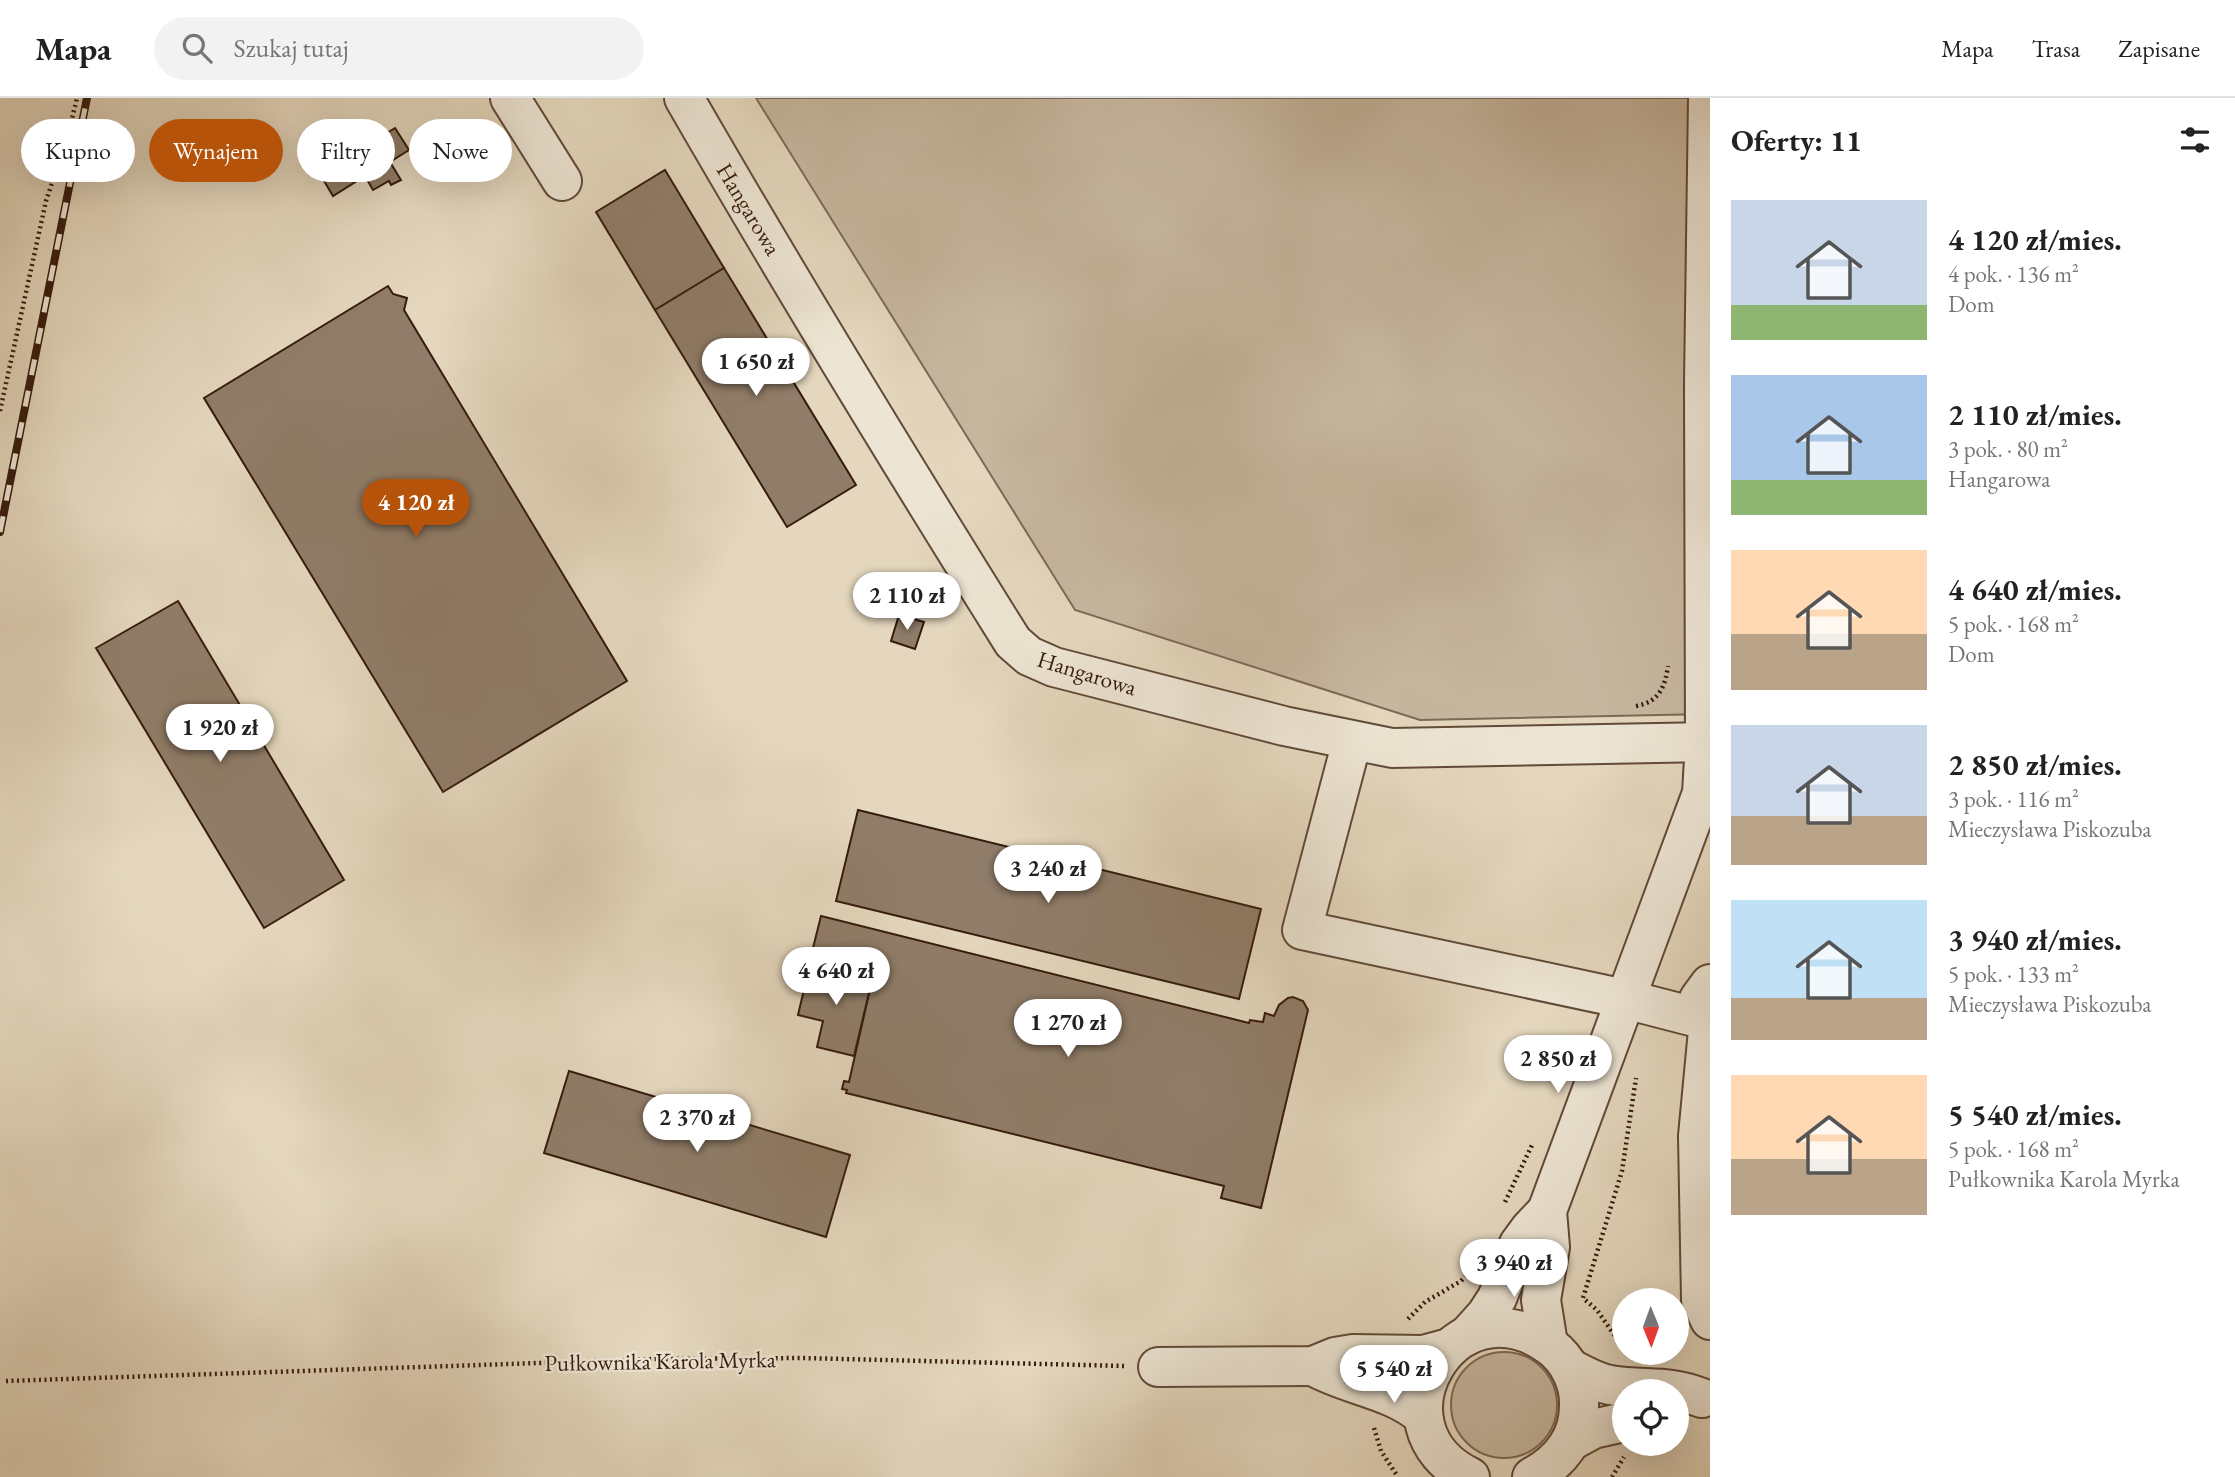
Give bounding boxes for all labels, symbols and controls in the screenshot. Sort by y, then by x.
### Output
search box [154,17,644,80]
text: Mapa [35,27,112,70]
icon: search [178,29,216,67]
text: Szukaj tutaj [234,31,349,65]
text: Mapa [1941,33,1994,64]
text: Trasa [2032,33,2080,64]
text: Zapisane [2118,33,2200,64]
chip: Kupno [21,119,135,182]
chip: Wynajem [149,119,283,182]
chip: Filtry [297,119,395,182]
chip: Nowe [409,119,512,182]
text: Oferty: 11 [1731,121,1862,160]
icon: filters [2176,121,2214,159]
street label: Hangarowa [710,157,789,261]
text: 4 120 zł/mies. [1948,220,2122,259]
icon: home [1787,228,1871,312]
text: 4 pok. · 136 m² [1948,259,2079,289]
text: Dom [1948,289,1995,319]
pin: 1 650 zł [684,338,828,398]
text: 1 650 zł [718,346,794,376]
text: 2 110 zł/mies. [1948,395,2122,434]
icon: home [1787,403,1871,487]
text: 3 pok. · 80 m² [1948,434,2068,464]
text: Hangarowa [1948,464,2050,494]
pin: 4 120 zł [344,480,488,539]
text: 4 120 zł [378,487,454,517]
text: 4 640 zł/mies. [1948,570,2122,609]
pin: 2 110 zł [835,573,979,632]
icon: home [1787,578,1871,662]
text: 2 110 zł [869,580,945,610]
text: 5 pok. · 168 m² [1948,609,2079,639]
text: Dom [1948,639,1995,669]
street label: Hangarowa [1034,644,1141,703]
pin: 1 920 zł [148,704,292,764]
text: 1 920 zł [182,712,258,742]
text: 2 850 zł/mies. [1948,745,2122,784]
icon: home [1787,753,1871,837]
text: 3 pok. · 116 m² [1948,784,2079,814]
text: Mieczysława Piskozuba [1948,814,2151,844]
pin: 3 240 zł [976,846,1120,905]
text: 3 240 zł [1010,853,1086,883]
text: 3 940 zł/mies. [1948,920,2122,959]
icon: home [1787,928,1871,1012]
pin: 4 640 zł [764,948,908,1007]
text: 4 640 zł [798,955,874,985]
text: 5 pok. · 133 m² [1948,959,2079,989]
text: Mieczysława Piskozuba [1948,989,2151,1019]
pin: 1 270 zł [996,1000,1140,1059]
text: 1 270 zł [1030,1007,1106,1037]
pin: 2 850 zł [1486,1035,1630,1095]
text: 2 850 zł [1520,1043,1596,1073]
pin: 2 370 zł [625,1094,769,1154]
text: 5 540 zł/mies. [1948,1095,2122,1134]
text: 2 370 zł [659,1102,735,1132]
icon: home [1787,1103,1871,1187]
text: 5 pok. · 168 m² [1948,1134,2079,1164]
text: Pułkownika Karola Myrka [1948,1164,2180,1194]
pin: 3 940 zł [1442,1240,1586,1299]
text: 3 940 zł [1476,1247,1552,1277]
north arrow [1612,1288,1689,1365]
map controls [1612,1288,1689,1456]
street label: Pułkownika Karola Myrka [544,1344,777,1378]
pin: 5 540 zł [1322,1346,1466,1405]
text: 5 540 zł [1356,1353,1432,1383]
button: locate [1612,1379,1689,1456]

